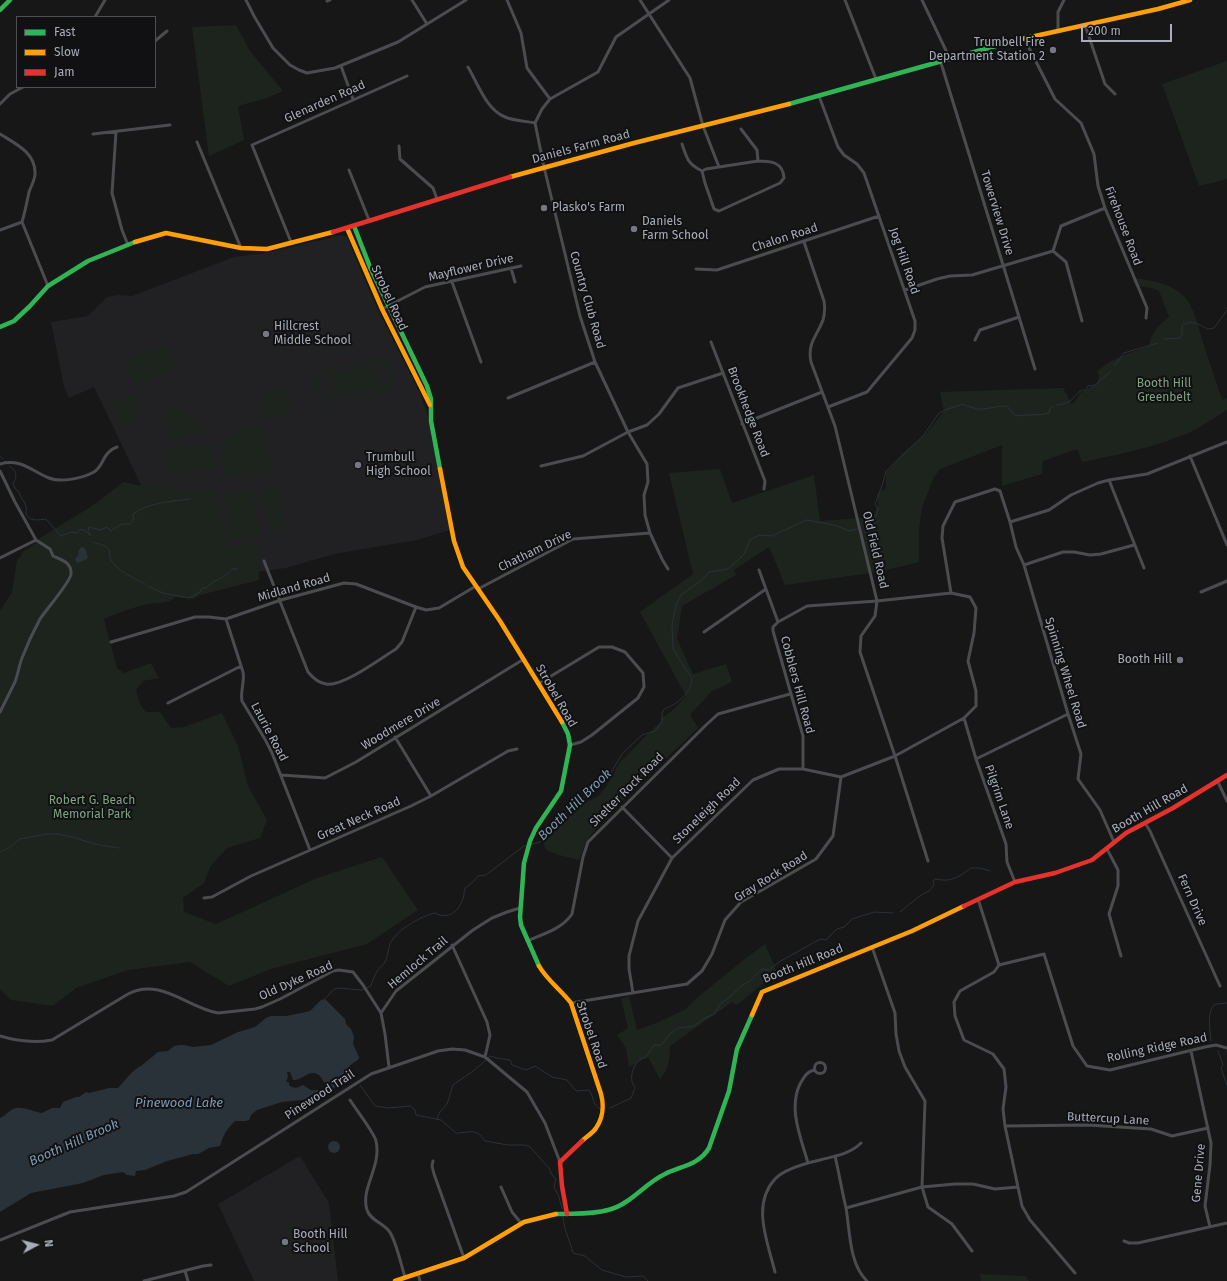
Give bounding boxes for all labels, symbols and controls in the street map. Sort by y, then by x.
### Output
legend [16,16,156,88]
scale bar [1083,16,1174,42]
text: 200 m [1088,24,1121,38]
text: Fast [54,25,76,39]
place label: Trumbell Fire Department Station 2 [929,36,1045,64]
text: Slow [54,45,80,59]
marker: Trumbell Fire Department Station 2 [1048,45,1058,55]
text: Jam [54,65,74,79]
street label: Glenarden Road [282,78,368,126]
street label: Daniels Farm Road [530,127,632,167]
street label: Towerview Drive [977,169,1017,257]
street label: Firehouse Road [1101,184,1145,268]
place label: Plasko's Farm [552,201,625,215]
marker: Plasko's Farm [539,203,549,213]
place label: Daniels Farm School [642,215,709,243]
street label: Chalon Road [750,221,820,255]
marker: Daniels Farm School [629,224,639,234]
street label: Jog Hill Road [886,226,922,296]
street label: Country Club Road [566,250,608,350]
street label: Mayflower Drive [427,251,515,285]
street label: Strobel Road [368,263,410,333]
place label: Hillcrest Middle School [274,320,351,348]
marker: Hillcrest Middle School [261,329,271,339]
street label: Brookhedge Road [724,365,772,459]
park label: Booth Hill Greenbelt [1137,377,1191,405]
place label: Trumbull High School [366,451,431,479]
marker: Trumbull High School [353,460,363,470]
street label: Old Field Road [859,510,891,590]
street label: Chatham Drive [496,527,574,575]
street label: Midland Road [256,571,332,605]
street label: Spinning Wheel Road [1041,616,1089,730]
street label: Cobblers Hill Road [777,635,817,735]
place label: Booth Hill [1118,653,1172,667]
marker: Booth Hill [1175,655,1185,665]
street label: Strobel Road [532,662,580,730]
street label: Woodmere Drive [359,695,443,753]
street label: Laurie Road [247,700,291,764]
street label: Shelter Rock Road [587,750,667,830]
street label: Pilgrim Lane [981,763,1017,831]
water label: Booth Hill Brook [535,766,615,844]
street label: Stoneleigh Road [670,775,744,847]
street label: Booth Hill Road [1109,781,1191,837]
park label: Robert G. Beach Memorial Park [49,794,135,822]
street label: Great Neck Road [315,794,403,844]
street label: Gray Rock Road [732,849,810,905]
street label: Fern Drive [1174,872,1210,928]
street label: Hemlock Trail [385,934,451,992]
street label: Booth Hill Road [761,941,845,987]
street label: Old Dyke Road [257,958,335,1004]
street label: Strobel Road [573,999,609,1071]
street label: Rolling Ridge Road [1106,1030,1208,1066]
street label: Pinewood Trail [282,1067,358,1123]
water label: Pinewood Lake [135,1095,223,1111]
street label: Buttercup Lane [1066,1110,1150,1128]
water label: Booth Hill Brook [27,1116,121,1170]
street label: Gene Drive [1189,1143,1209,1203]
north arrow [16,1225,56,1265]
place label: Booth Hill School [293,1228,347,1256]
marker: Booth Hill School [280,1237,290,1247]
text: N [42,1239,55,1248]

